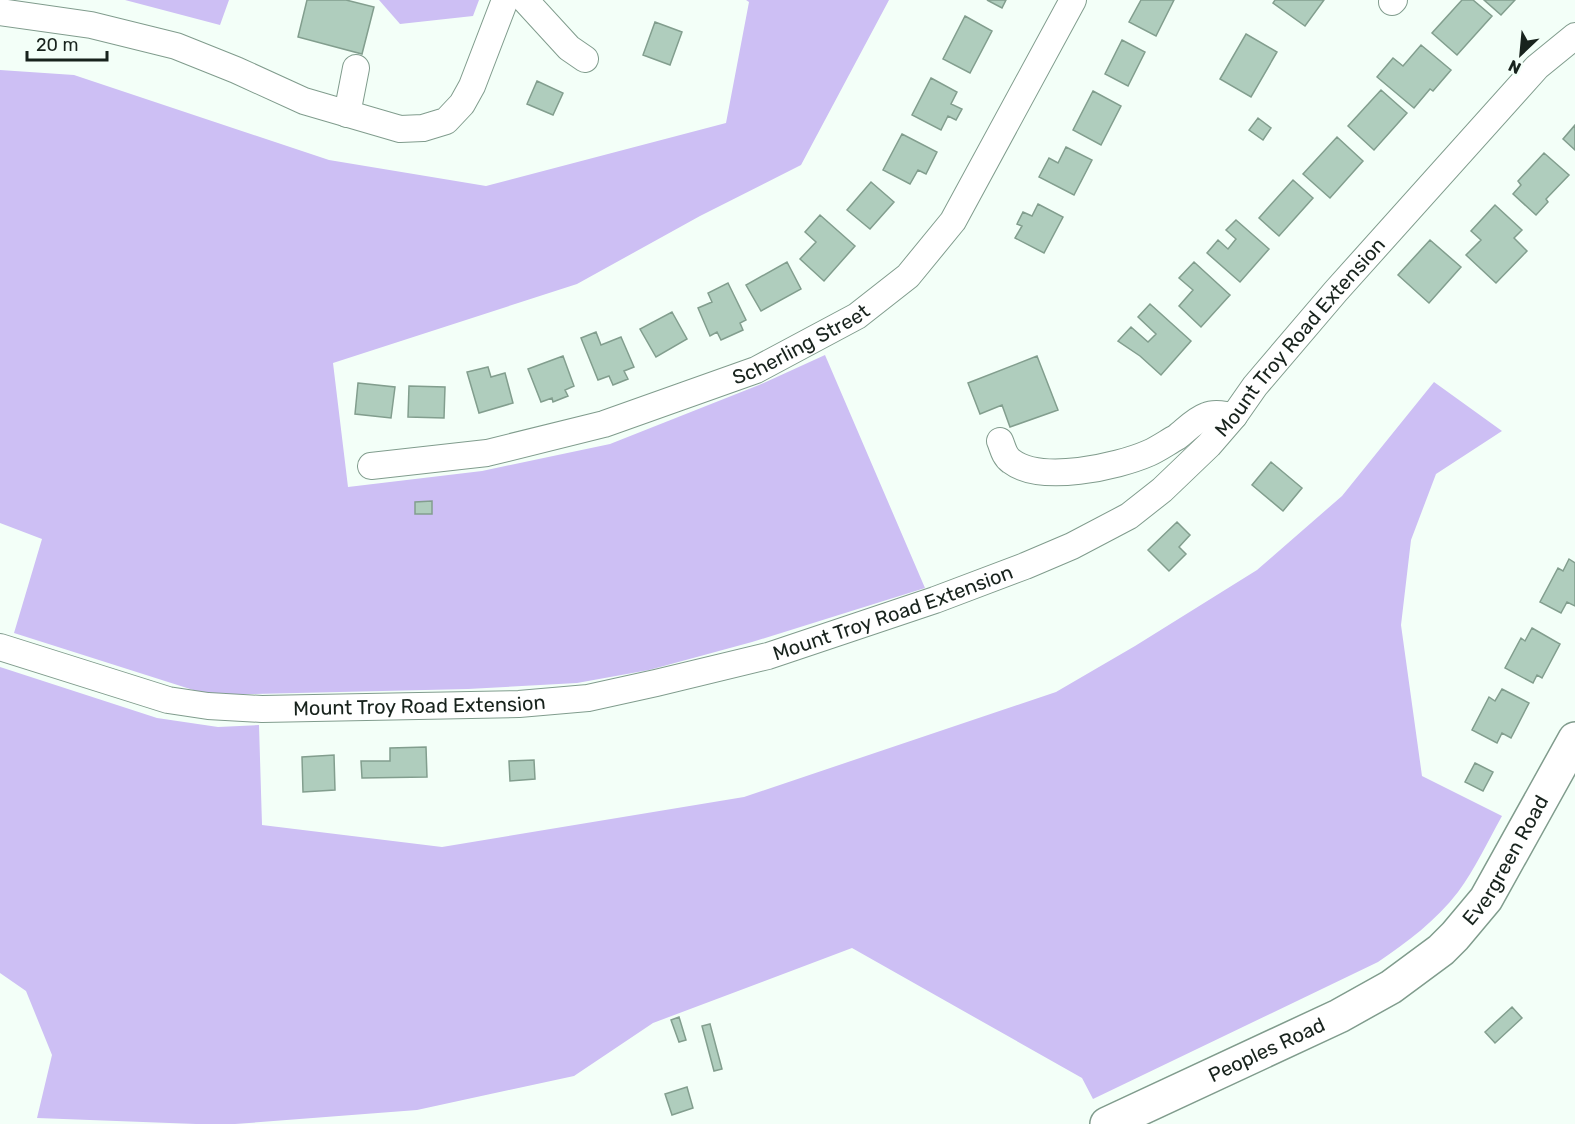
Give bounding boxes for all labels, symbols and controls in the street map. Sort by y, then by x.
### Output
scale bar [27,24,106,62]
north arrow [1491,24,1551,84]
text: 20 m [36,34,78,56]
text: N [1505,56,1524,78]
street label: Mount Troy Road Extension [1210,233,1390,442]
street label: Scherling Street [729,299,874,389]
street label: Mount Troy Road Extension [770,560,1016,666]
street label: Mount Troy Road Extension [293,690,546,720]
street label: Evergreen Road [1457,791,1553,930]
street label: Peoples Road [1204,1012,1329,1087]

